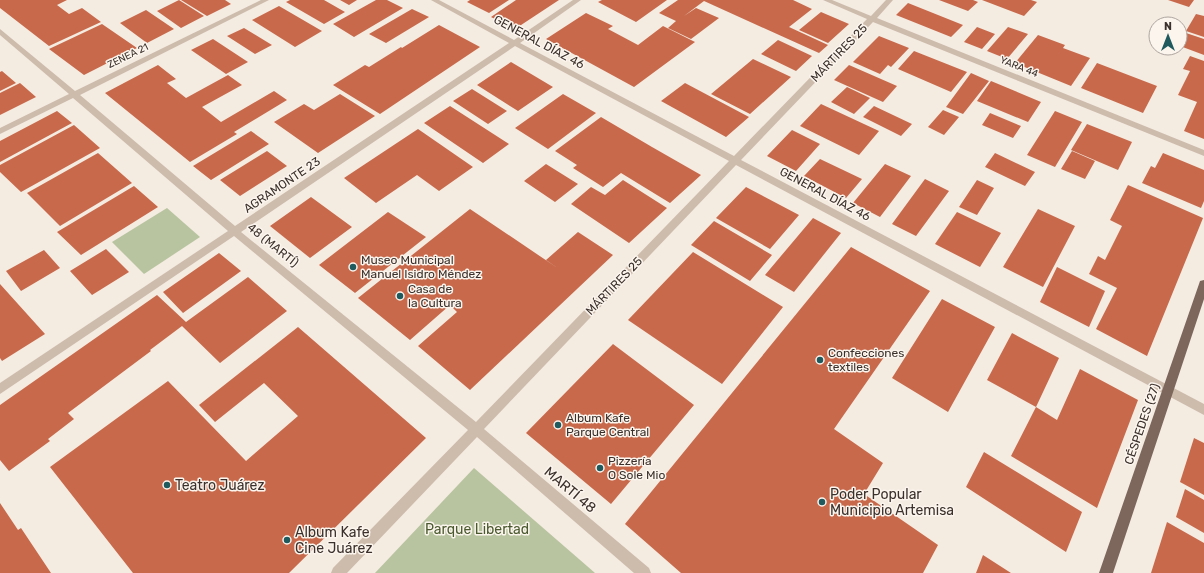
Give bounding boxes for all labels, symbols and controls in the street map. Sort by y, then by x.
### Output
street label: GENERAL DÍAZ 46 [491,12,587,72]
north arrow [1148,16,1188,56]
text: N [1164,20,1172,33]
street label: MÁRTIRES 25 [808,21,870,85]
street label: ZENEA 21 [106,41,150,71]
street label: YARA 44 [998,54,1040,80]
street label: AGRAMONTE 23 [241,154,323,216]
street label: GENERAL DÍAZ 46 [777,164,873,224]
street label: 48 (MARTÍ) [245,220,301,270]
place label: Museo Municipal Manuel Isidro Méndez [361,253,481,281]
street label: MÁRTIRES 25 [583,254,645,318]
marker: Museo Municipal Manuel Isidro Méndez [348,262,358,272]
place label: Casa de la Cultura [408,282,462,310]
marker: Casa de la Cultura [395,291,405,301]
place label: Confecciones textiles [828,346,904,374]
marker: Confecciones textiles [815,355,825,365]
street label: CÉSPEDES (27) [1122,382,1162,466]
place label: Album Kafe Parque Central [566,411,649,439]
marker: Album Kafe Parque Central [553,420,563,430]
place label: Pizzería O Sole Mio [608,454,665,482]
street label: MARTÍ 48 [541,463,600,517]
marker: Pizzería O Sole Mio [595,463,605,473]
place label: Teatro Juárez [175,477,265,494]
marker: Teatro Juárez [162,480,172,490]
place label: Poder Popular Municipio Artemisa [830,486,954,519]
marker: Poder Popular Municipio Artemisa [817,497,827,507]
park label: Parque Libertad [425,521,529,538]
place label: Album Kafe Cine Juárez [295,524,373,557]
marker: Album Kafe Cine Juárez [282,535,292,545]

